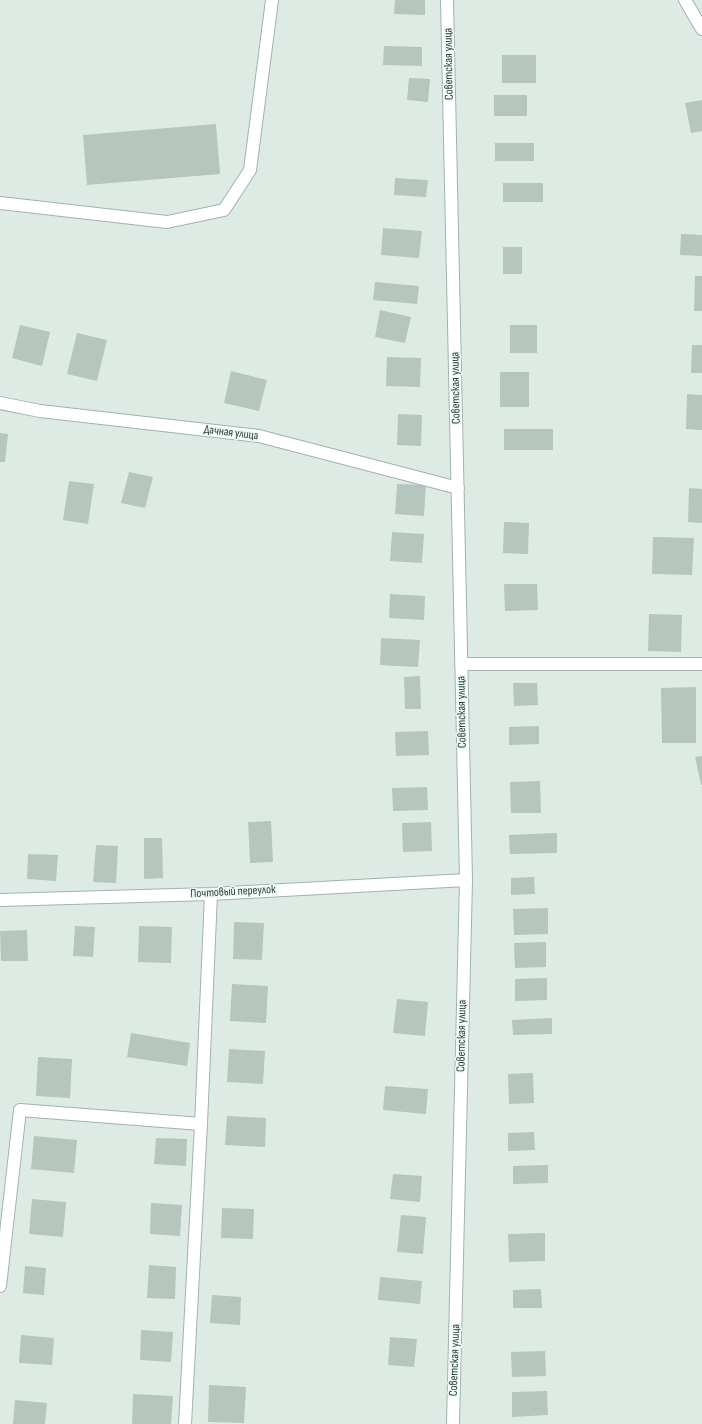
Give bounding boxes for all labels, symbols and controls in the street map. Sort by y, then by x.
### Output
street label: Советская улица [441,28,457,100]
street label: Советская улица [448,352,464,424]
street label: Дачная улица [203,423,259,443]
street label: Советская улица [454,676,470,748]
street label: Почтовый переулок [190,883,276,901]
street label: Советская улица [454,1000,470,1072]
street label: Советская улица [447,1324,463,1396]

